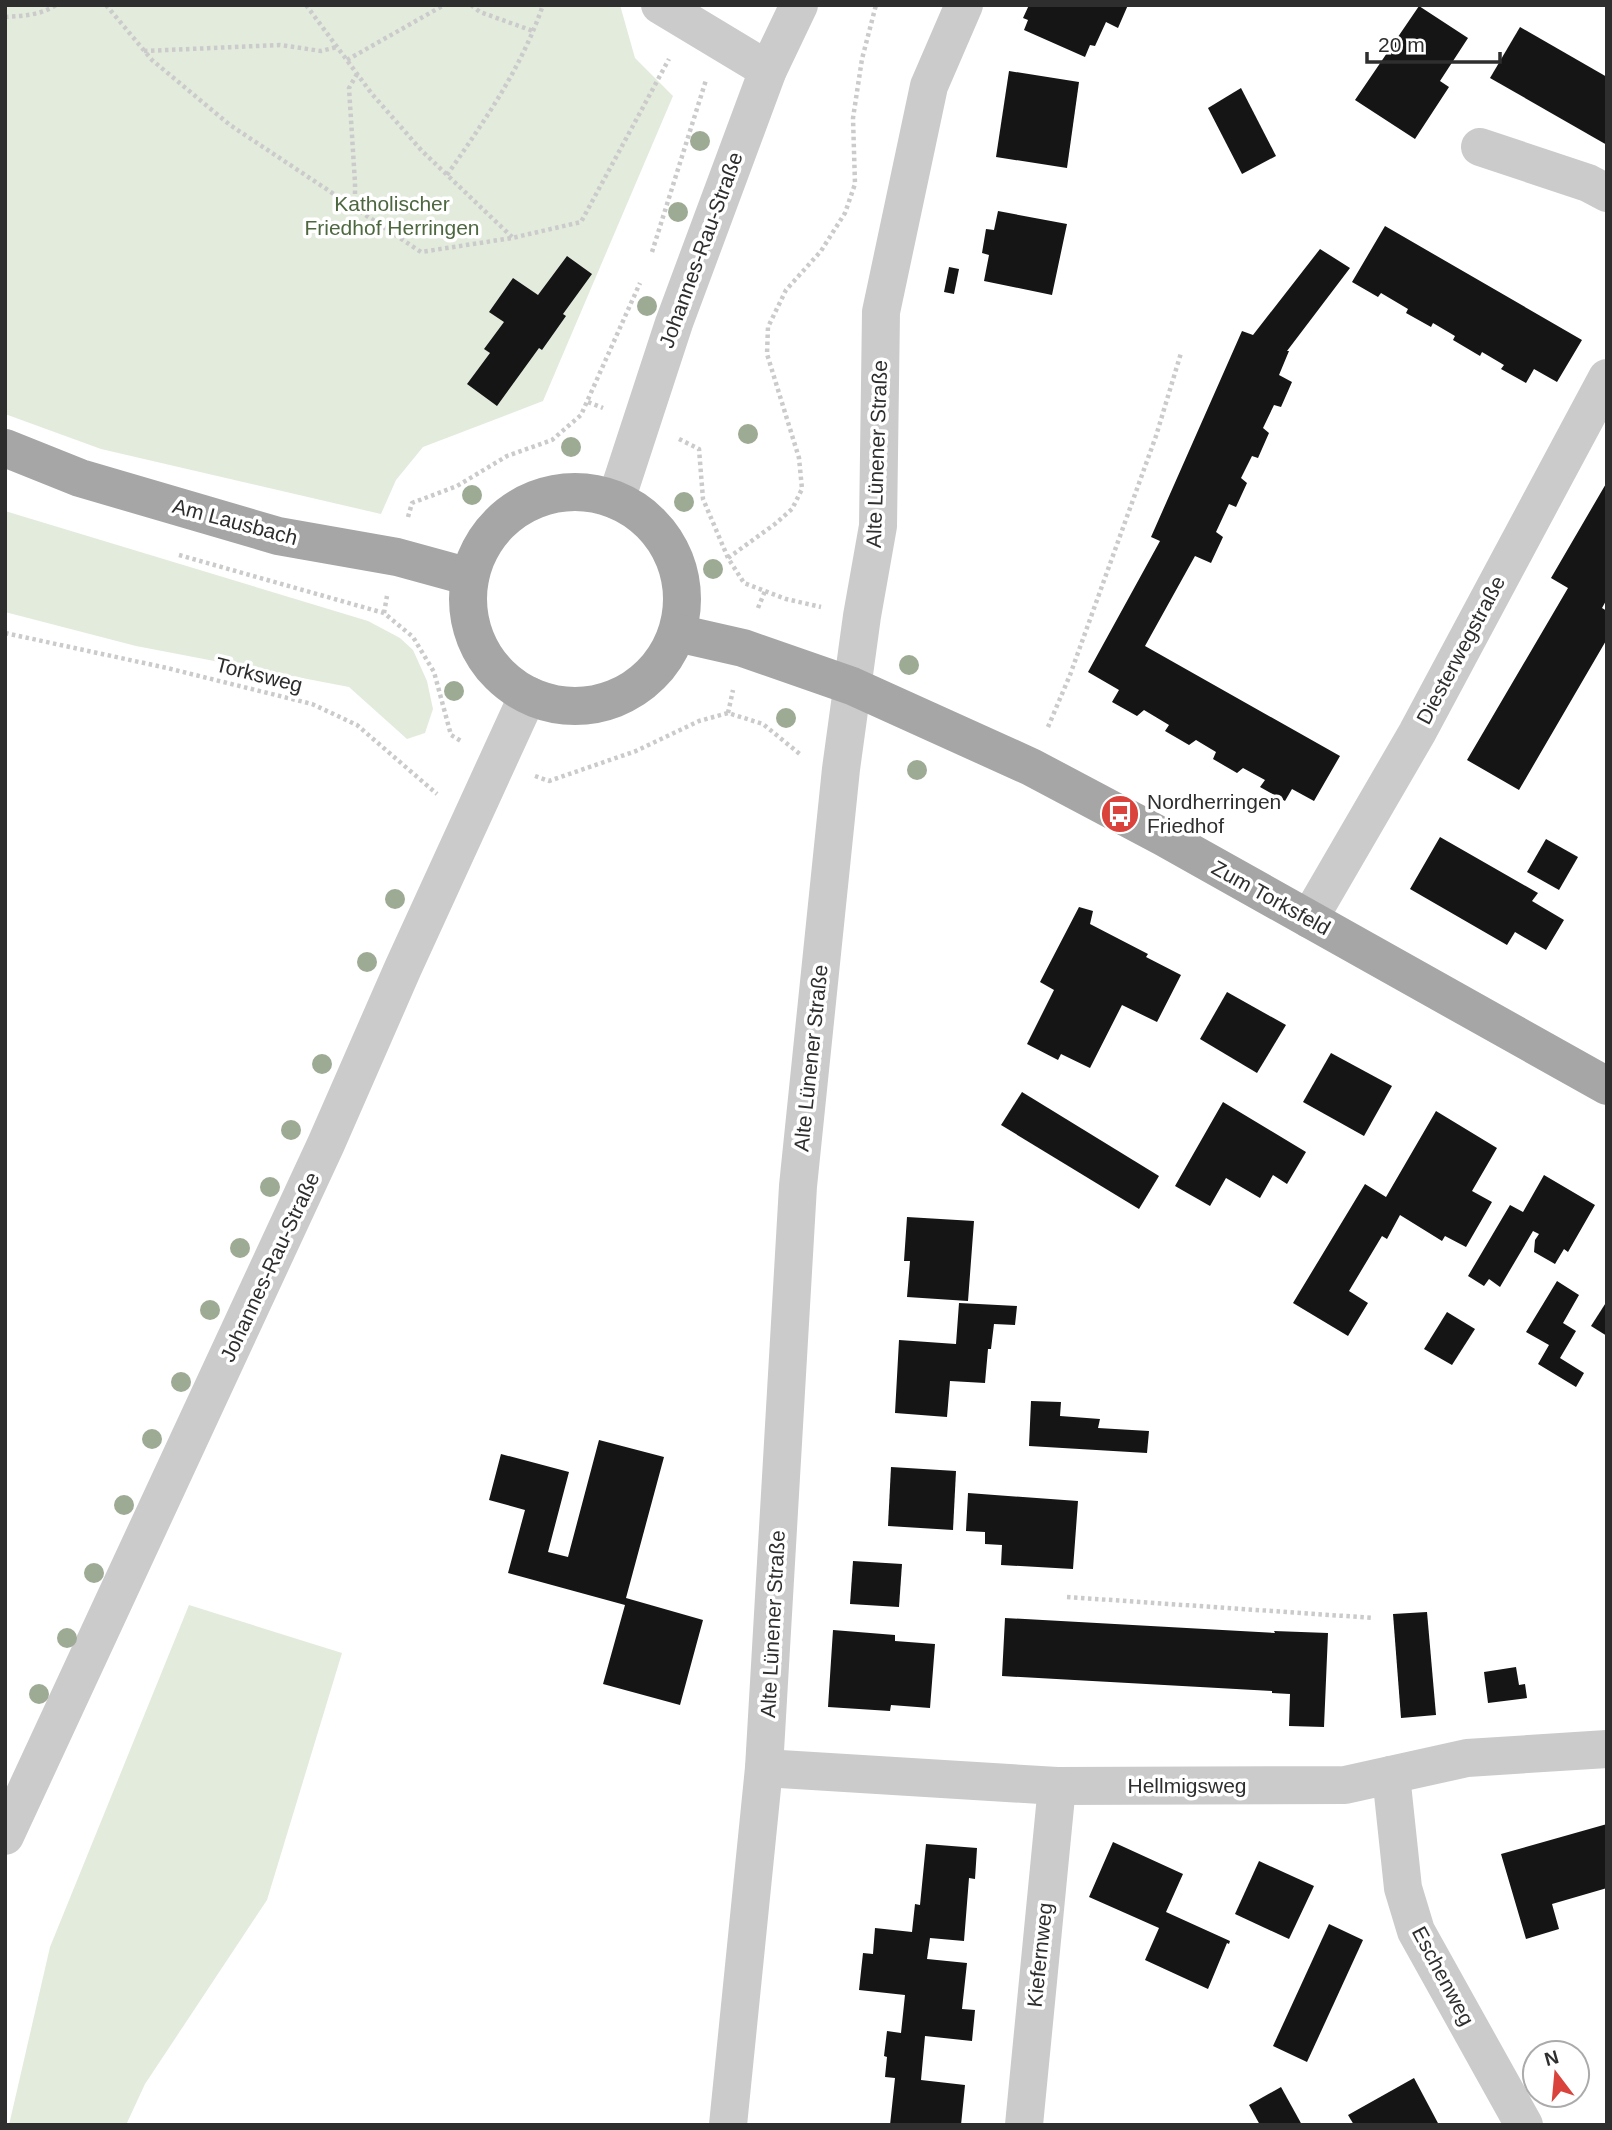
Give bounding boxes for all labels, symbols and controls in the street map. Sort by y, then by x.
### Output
scale bar [1367,21,1500,65]
text: 20 m [1378,33,1425,56]
street label: Johannes-Rau-Straße [654,149,747,351]
park label: Katholischer Friedhof Herringen [304,192,480,239]
street label: Alte Lünener Straße [862,360,891,548]
street label: Am Lausbach [170,494,300,549]
street label: Diesterwegstraße [1412,572,1509,728]
street label: Torksweg [213,653,305,696]
place label: Nordherringen Friedhof [1147,790,1281,837]
bus stop icon: Nordherringen Friedhof [1099,793,1141,835]
street label: Zum Torksfeld [1208,856,1334,939]
street label: Alte Lünener Straße [789,963,832,1153]
street label: Johannes-Rau-Straße [215,1168,324,1365]
street label: Alte Lünener Straße [756,1530,789,1718]
street label: Hellmigsweg [1127,1774,1247,1797]
street label: Kiefernweg [1023,1902,1056,2008]
street label: Eschenweg [1408,1922,1479,2029]
north arrow [1521,2039,1591,2109]
text: N [1542,2046,1561,2070]

